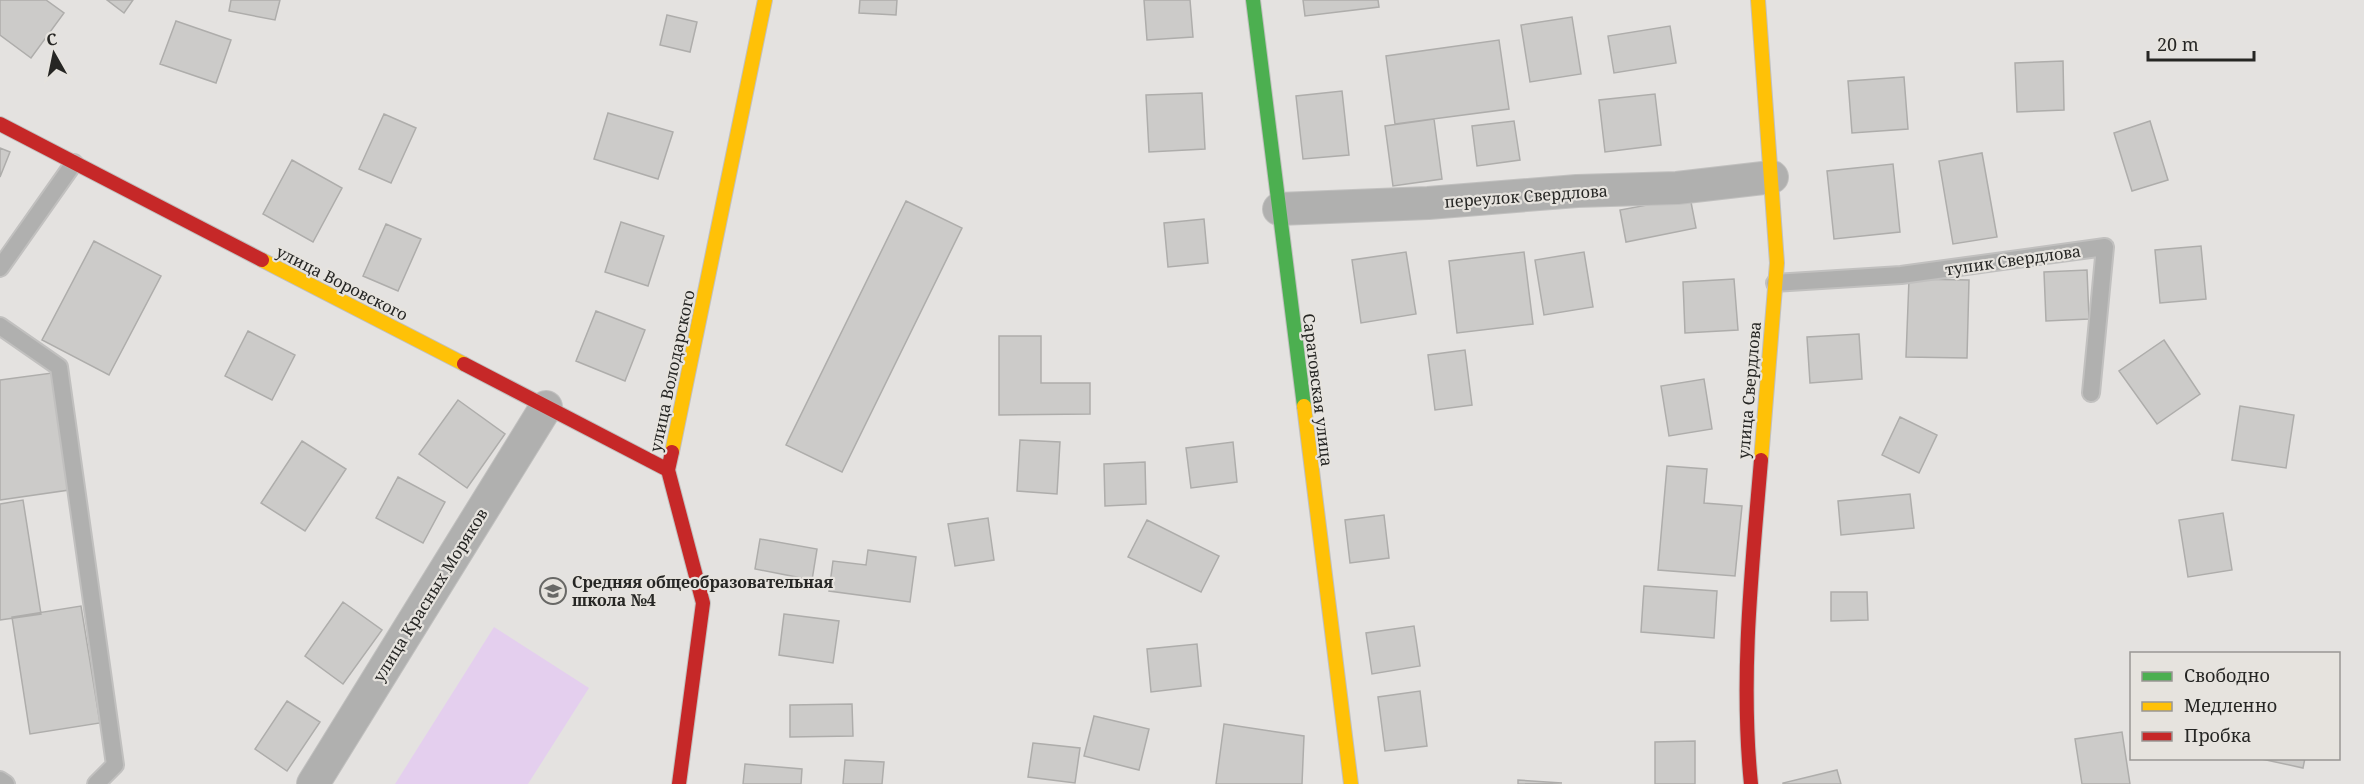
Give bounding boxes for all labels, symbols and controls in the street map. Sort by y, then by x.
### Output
north arrow [24,24,84,84]
scale bar [2148,24,2254,62]
text: С [45,27,59,51]
text: 20 m [2157,32,2199,56]
street label: переулок Свердлова [1443,179,1609,213]
street label: улица Воровского [272,240,412,326]
street label: тупик Свердлова [1944,240,2082,280]
street label: улица Володарского [644,288,700,454]
street label: Саратовская улица [1298,312,1338,468]
street label: улица Свердлова [1732,320,1766,460]
street label: улица Красных Моряков [368,504,493,686]
place label: Средняя общеобразовательная школа №4 [572,571,834,611]
school or university icon: Средняя общеобразовательная школа №4 [538,576,568,606]
legend [2130,652,2340,760]
text: Свободно [2184,663,2270,687]
text: Медленно [2184,693,2277,717]
text: Пробка [2184,723,2251,747]

